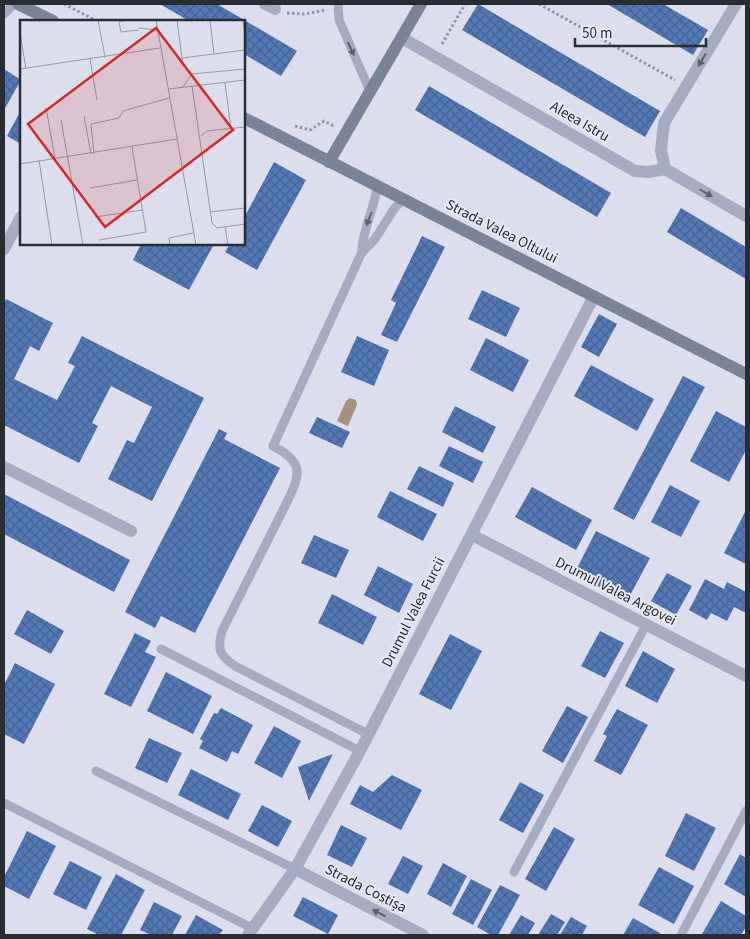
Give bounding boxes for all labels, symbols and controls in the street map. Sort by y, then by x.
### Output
scale bar [575,15,706,47]
inset map [20,20,245,245]
text: 50 m [582,23,612,44]
one-way arrow [346,41,355,56]
one-way arrow [697,54,706,67]
street label: Aleea Istru [546,96,613,147]
one-way arrow [699,188,712,197]
street label: Strada Valea Oltului [442,194,561,269]
one-way arrow [365,212,373,227]
street label: Drumul Valea Argovei [552,552,680,631]
street label: Drumul Valea Furcii [377,553,450,671]
street label: Strada Costișa [321,859,410,918]
one-way arrow [372,909,387,917]

